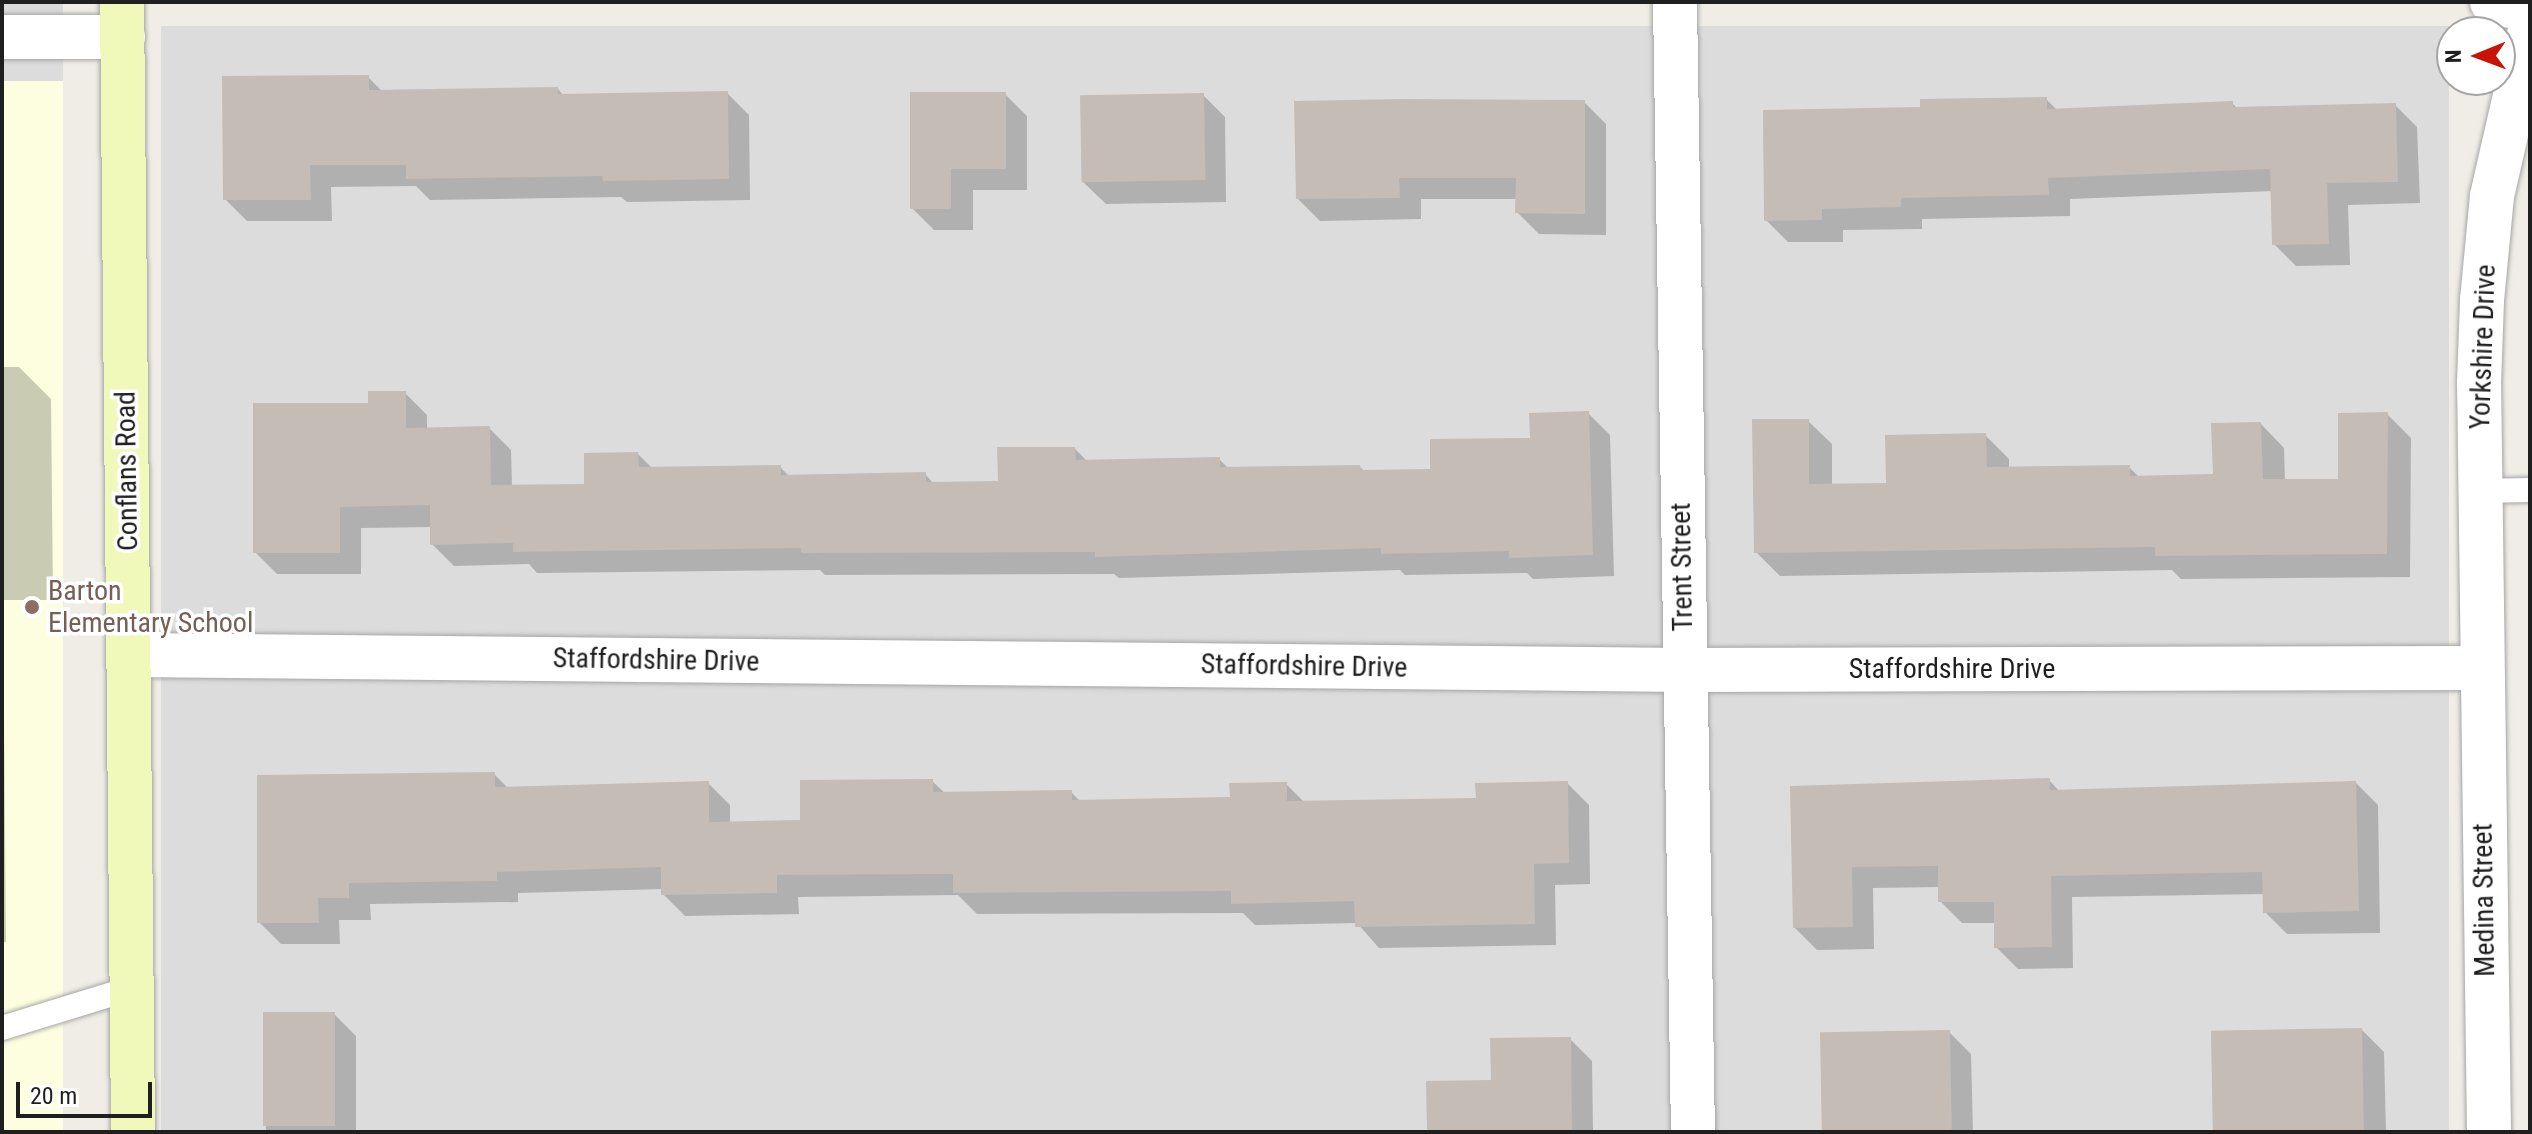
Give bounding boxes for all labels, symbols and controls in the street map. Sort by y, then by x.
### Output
north arrow [2436,16,2516,96]
text: N [2441,49,2466,63]
street label: Yorkshire Drive [2463,264,2503,430]
street label: Conflans Road [109,391,145,551]
street label: Trent Street [1664,502,1700,632]
place label: Barton Elementary School [48,574,253,640]
marker: Barton Elementary School [23,598,41,616]
street label: Staffordshire Drive [552,641,760,679]
street label: Staffordshire Drive [1200,647,1408,685]
street label: Staffordshire Drive [1849,652,2055,686]
street label: Medina Street [2466,823,2502,977]
scale bar [20,1066,156,1116]
text: 20 m [30,1082,77,1110]

